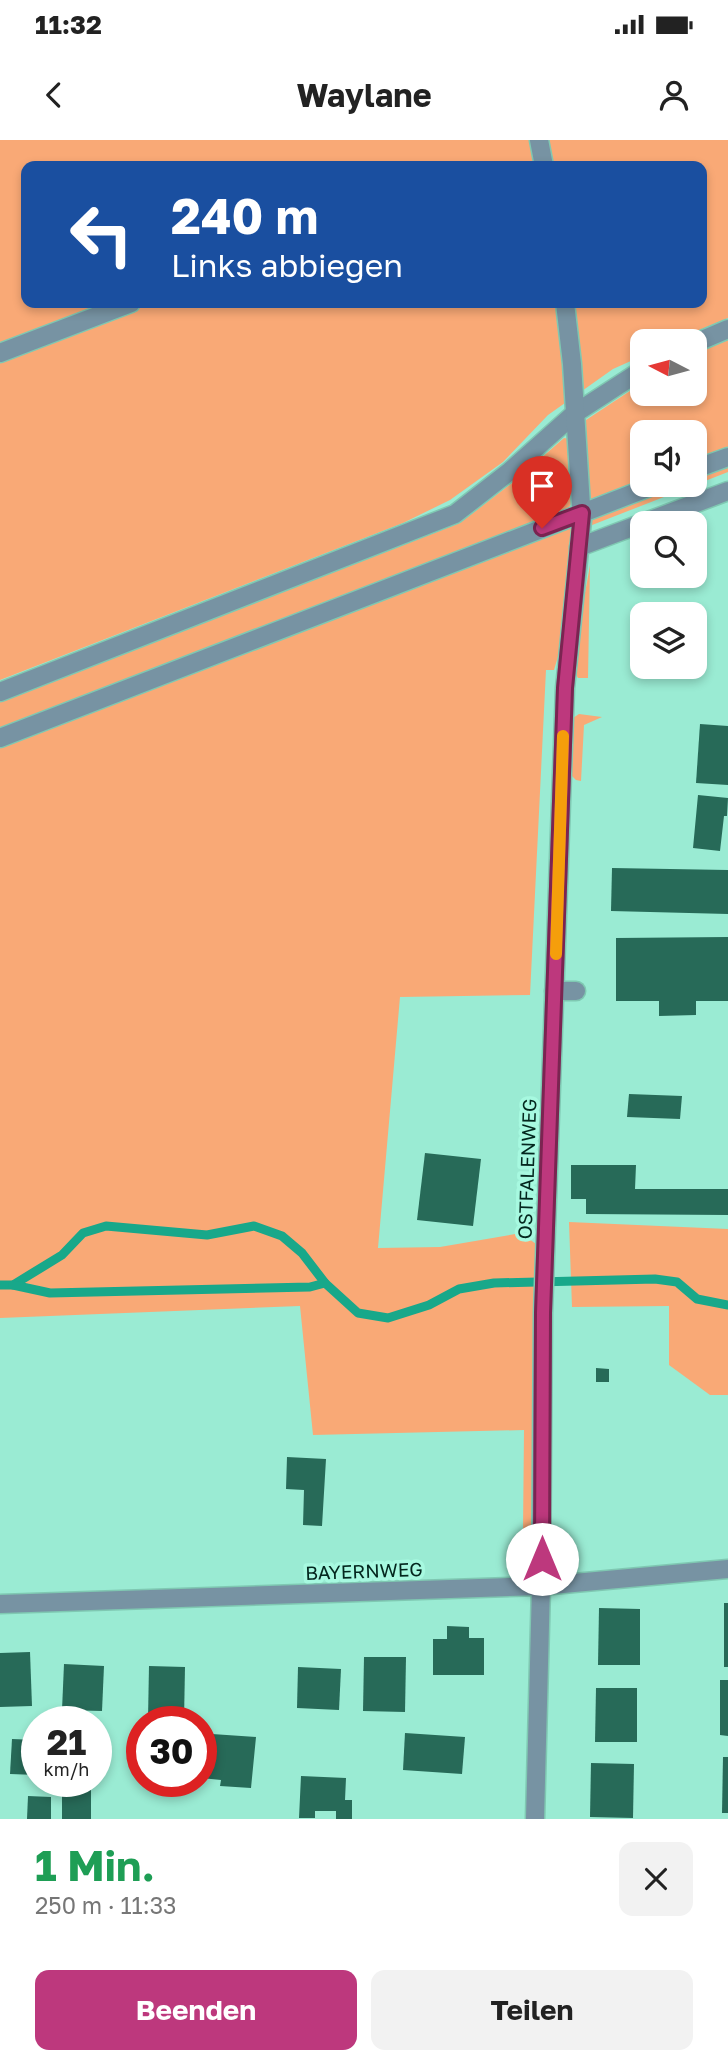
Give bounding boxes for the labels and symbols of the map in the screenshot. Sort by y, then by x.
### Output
north arrow [630,329,707,406]
pin [512,456,572,528]
street label: OSTFALENWEG [513,1098,540,1240]
position arrow [505,1522,579,1596]
street label: BAYERNWEG [305,1557,423,1584]
speed limit sign: 30 [126,1706,217,1797]

